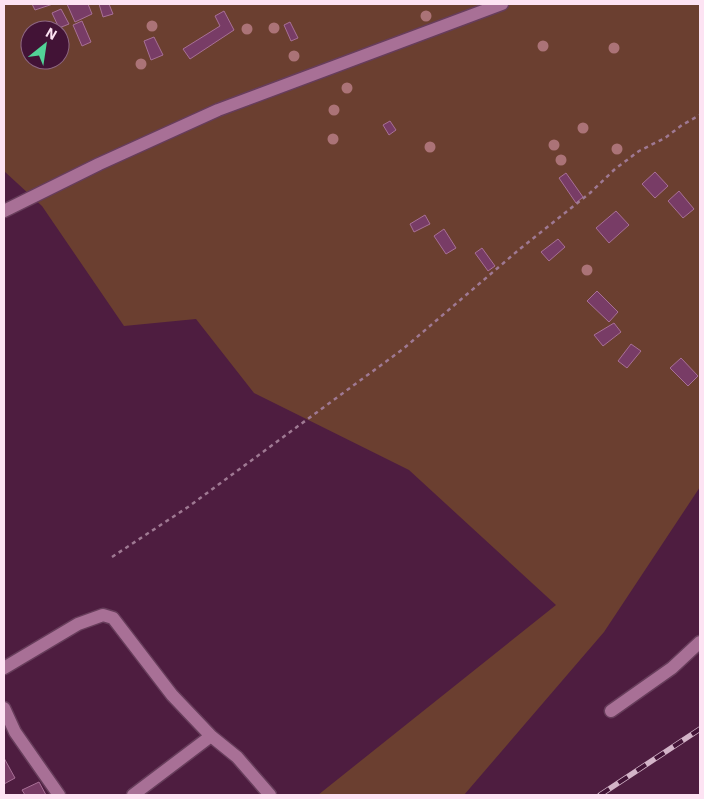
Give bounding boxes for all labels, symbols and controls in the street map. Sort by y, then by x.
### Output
north arrow [20,20,70,70]
text: N [43,23,60,44]

